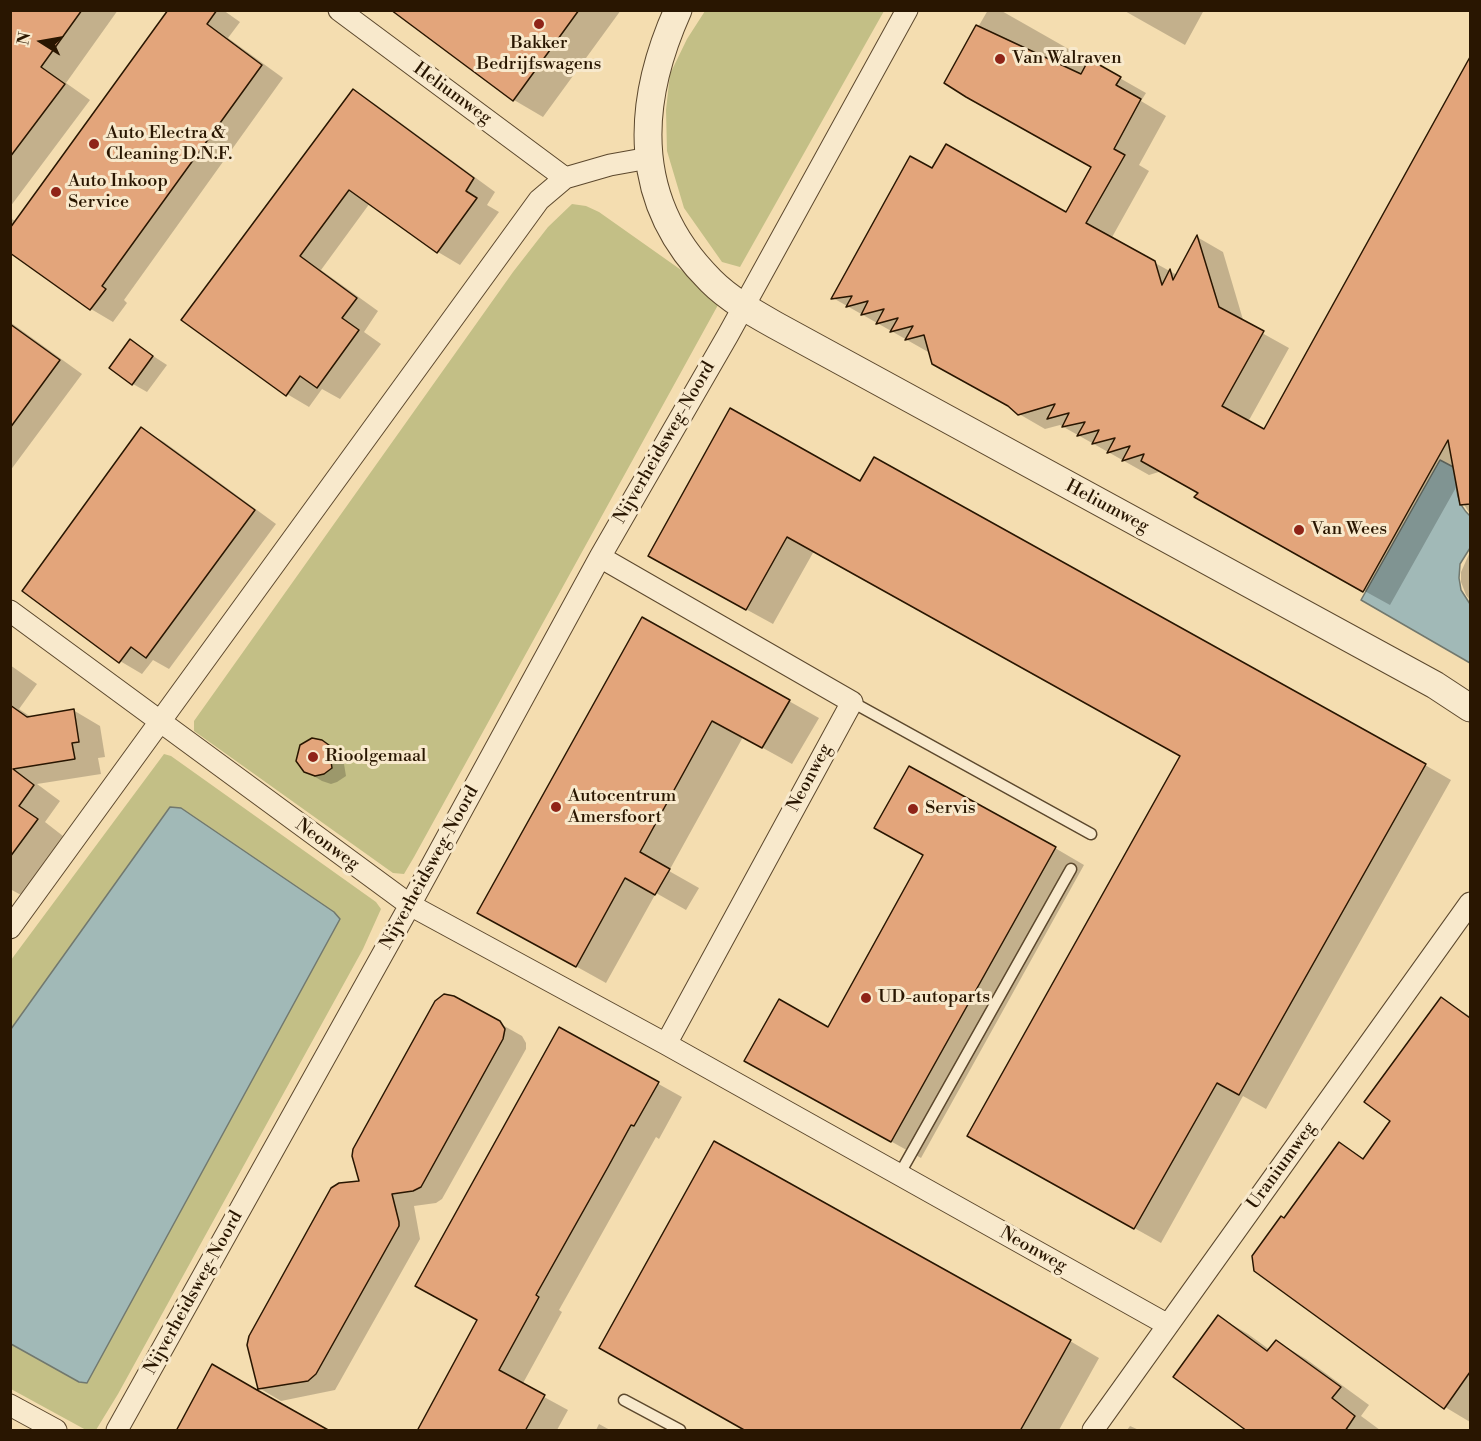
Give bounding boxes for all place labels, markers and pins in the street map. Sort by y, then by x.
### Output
marker: Bakker Bedrijfswagens [532,17,546,31]
place label: Bakker Bedrijfswagens [477,33,601,76]
place label: Van Walraven [1012,48,1122,70]
marker: Van Walraven [993,52,1007,66]
place label: Auto Electra & Cleaning D.N.F. [106,123,232,166]
marker: Auto Electra & Cleaning D.N.F. [87,137,101,151]
place label: Auto Inkoop Service [68,171,168,213]
marker: Auto Inkoop Service [49,185,63,199]
place label: Van Wees [1311,519,1387,541]
marker: Van Wees [1292,523,1306,537]
place label: Rioolgemaal [325,746,426,768]
marker: Rioolgemaal [306,750,320,764]
place label: Autocentrum Amersfoort [568,786,676,828]
place label: Servis [925,798,976,820]
marker: Autocentrum Amersfoort [549,800,563,814]
marker: Servis [906,802,920,816]
place label: UD-autoparts [878,987,990,1009]
marker: UD-autoparts [859,991,873,1005]

